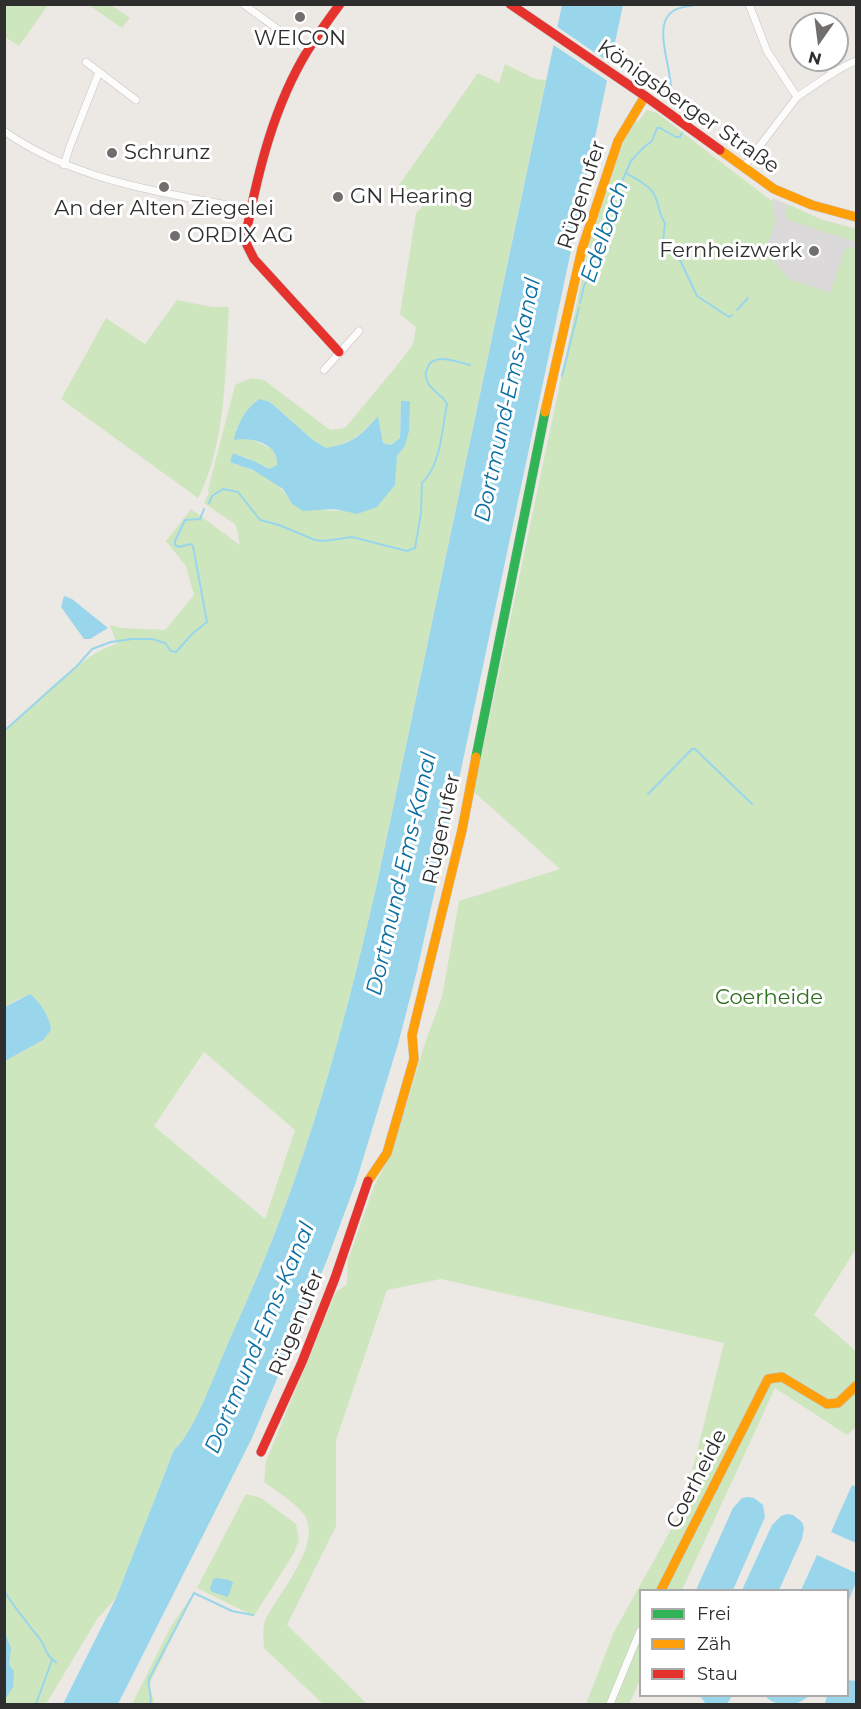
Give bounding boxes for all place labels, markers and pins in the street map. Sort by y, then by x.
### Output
marker: WEICON [293,10,307,24]
place label: WEICON [254,26,346,52]
place label: Schrunz [124,140,210,166]
marker: Schrunz [105,146,119,160]
marker: An der Alten Ziegelei [157,180,171,194]
place label: GN Hearing [350,184,473,210]
marker: GN Hearing [331,190,345,204]
place label: An der Alten Ziegelei [54,196,274,222]
place label: ORDIX AG [187,223,293,249]
marker: ORDIX AG [168,229,182,243]
place label: Fernheizwerk [659,238,802,264]
marker: Fernheizwerk [807,244,821,258]

